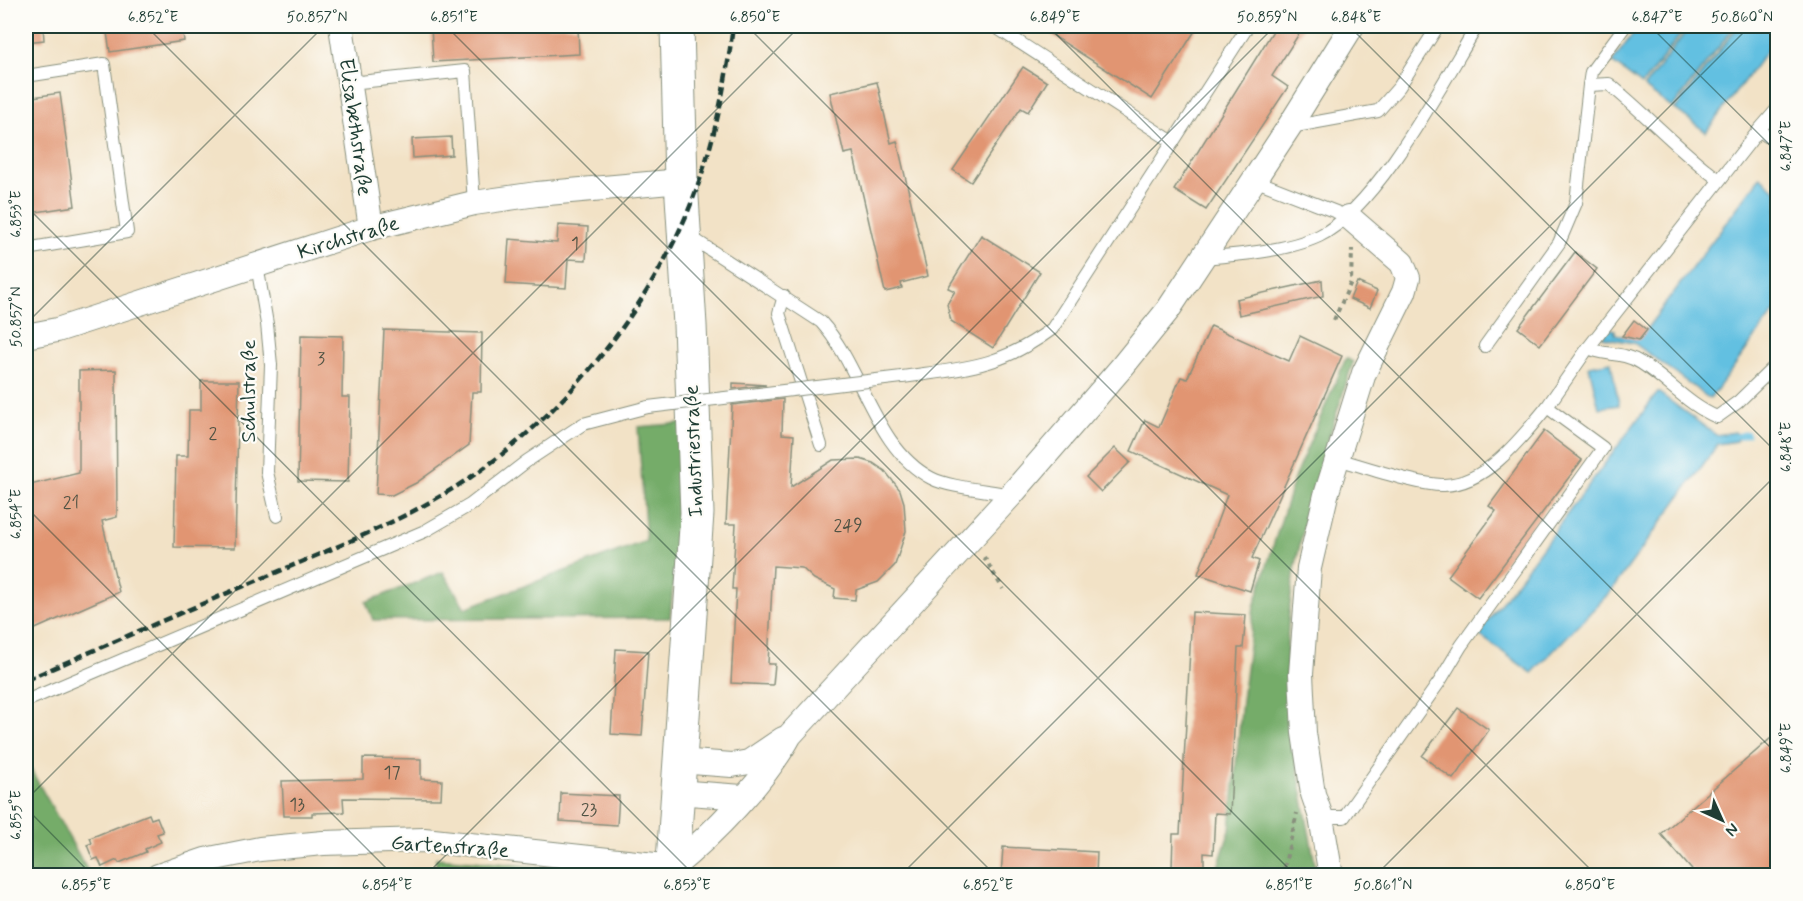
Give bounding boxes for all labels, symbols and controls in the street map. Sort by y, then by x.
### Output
text: 6.852°E [128,8,178,28]
text: 50.857°N [287,8,348,28]
text: 6.851°E [430,8,478,28]
text: 6.850°E [730,8,780,28]
text: 6.849°E [1030,8,1080,28]
text: 50.859°N [1237,8,1297,28]
text: 6.848°E [1331,8,1382,28]
text: 6.847°E [1632,8,1683,28]
text: 50.860°N [1711,8,1773,28]
street label: Elisabethstraße [332,57,379,198]
text: 6.847°E [1777,120,1797,171]
text: 6.853°E [7,190,27,238]
street label: Kirchstraße [294,209,403,267]
house number: 1 [571,232,579,256]
text: 50.857°N [7,286,27,348]
street label: Schulstraße [235,339,263,443]
house number: 3 [317,347,325,371]
street label: Industriestraße [678,384,710,518]
text: 6.848°E [1777,421,1797,472]
house number: 2 [209,422,218,446]
text: 6.854°E [7,489,27,539]
house number: 21 [63,491,79,515]
house number: 249 [833,514,863,538]
text: 6.849°E [1777,723,1797,773]
house number: 17 [383,761,401,785]
text: 6.855°E [7,790,27,840]
north arrow [1692,790,1752,850]
house number: 13 [289,793,305,817]
house number: 23 [581,798,598,822]
text: N [1720,818,1743,841]
street label: Gartenstraße [390,829,510,865]
text: 6.855°E [61,876,111,896]
text: 6.854°E [362,876,412,896]
text: 6.853°E [663,876,711,896]
text: 6.852°E [963,876,1013,896]
text: 6.851°E [1265,876,1313,896]
text: 50.861°N [1354,876,1412,896]
text: 6.850°E [1565,876,1615,896]

